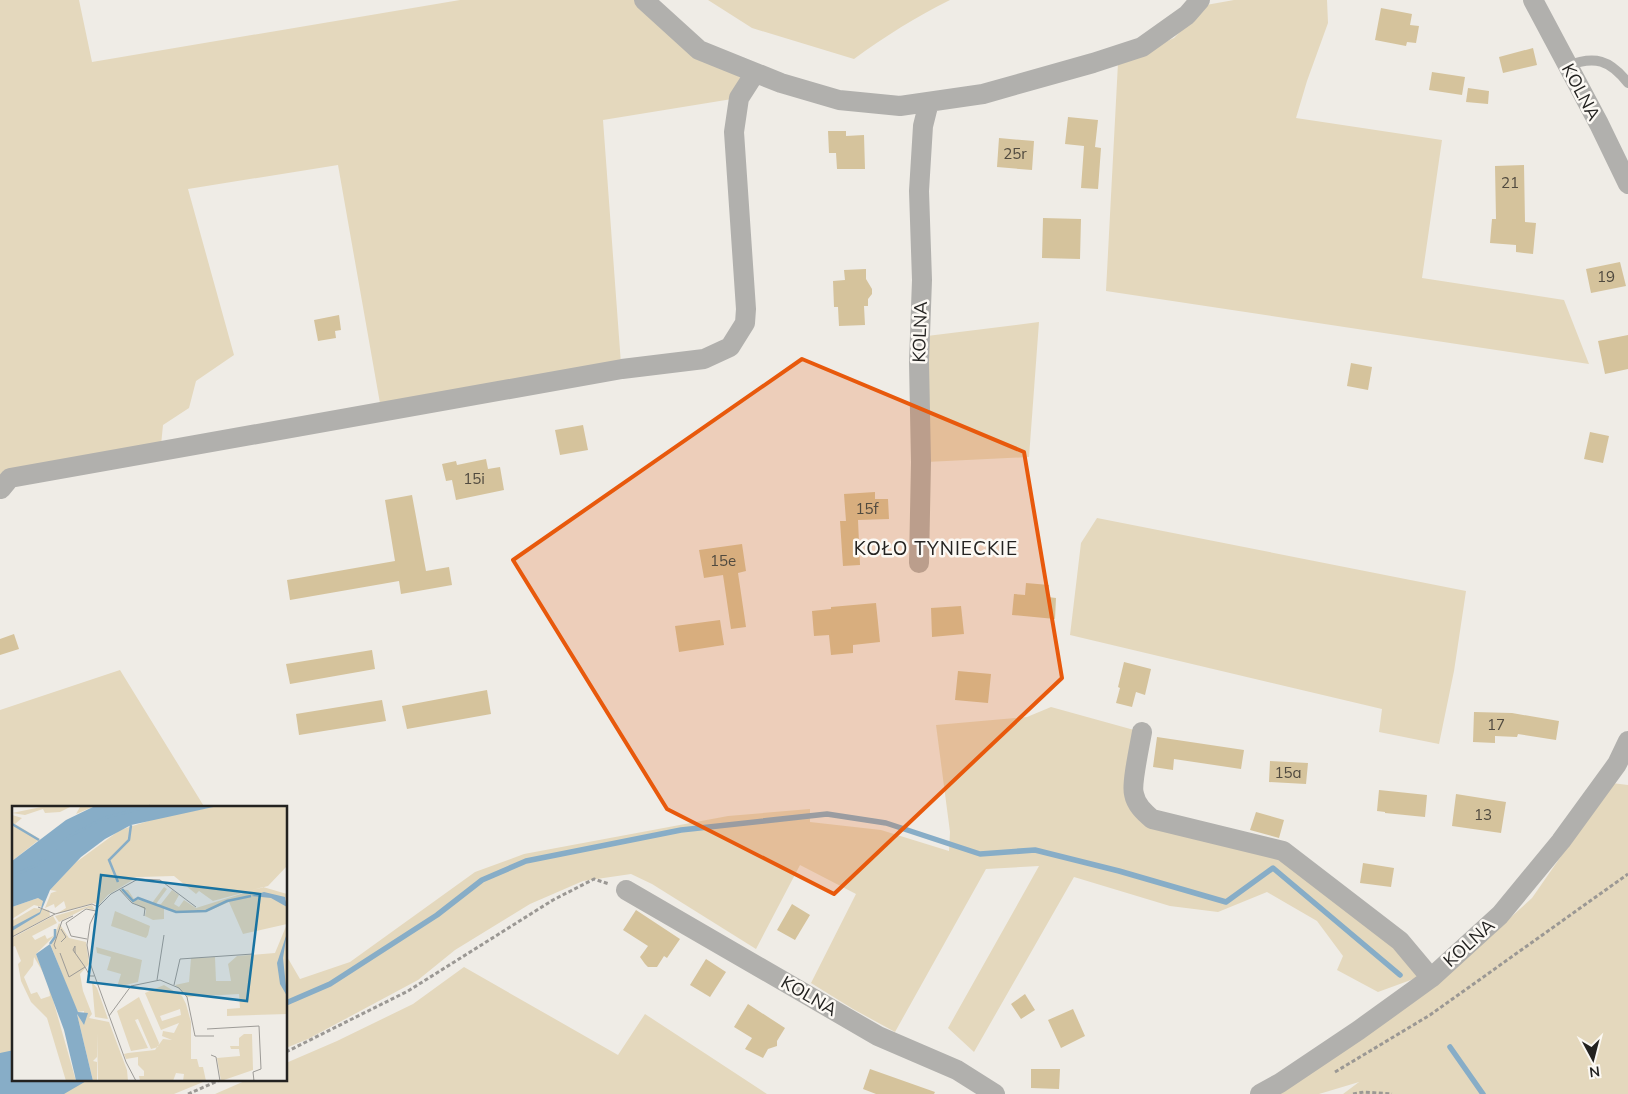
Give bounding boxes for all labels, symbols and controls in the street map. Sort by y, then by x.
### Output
street label: KOLNA [1557,59,1606,124]
house number: 25r [1003,144,1027,163]
house number: 21 [1501,173,1519,192]
house number: 19 [1597,267,1615,286]
street label: KOLNA [907,301,932,363]
house number: 15i [463,469,485,488]
house number: 15f [855,499,879,518]
district label: KOŁO TYNIECKIE [854,536,1018,560]
house number: 15e [710,551,736,570]
house number: 17 [1487,715,1505,734]
house number: 15a [1274,763,1302,782]
house number: 13 [1474,805,1492,824]
inset map [12,806,288,1082]
street label: KOLNA [1438,914,1499,972]
street label: KOLNA [777,970,842,1021]
north arrow [1568,1034,1618,1084]
text: N [1588,1062,1601,1081]

